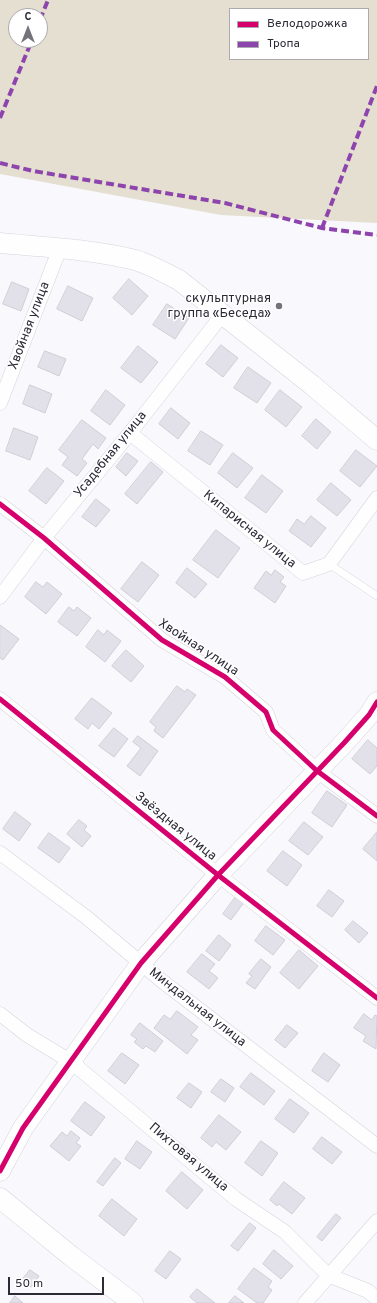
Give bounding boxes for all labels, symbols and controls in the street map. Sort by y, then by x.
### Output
north arrow [8,8,48,48]
legend [229,8,369,60]
text: С [24,10,32,24]
text: Велодорожка [267,16,347,32]
text: Тропа [267,36,300,52]
street label: Хвойная улица [6,280,54,372]
place label: скульптурная группа «Беседа» [168,291,271,322]
marker: скульптурная группа «Беседа» [274,301,284,311]
street label: Усадебная улица [71,409,151,501]
street label: Кипарисная улица [199,488,299,572]
street label: Хвойная улица [155,616,241,680]
street label: Звёздная улица [131,789,219,865]
street label: Миндальная улица [145,965,249,1051]
street label: Пихтовая улица [145,1120,231,1196]
scale bar [10,1269,106,1295]
text: 50 m [15,1276,43,1292]

